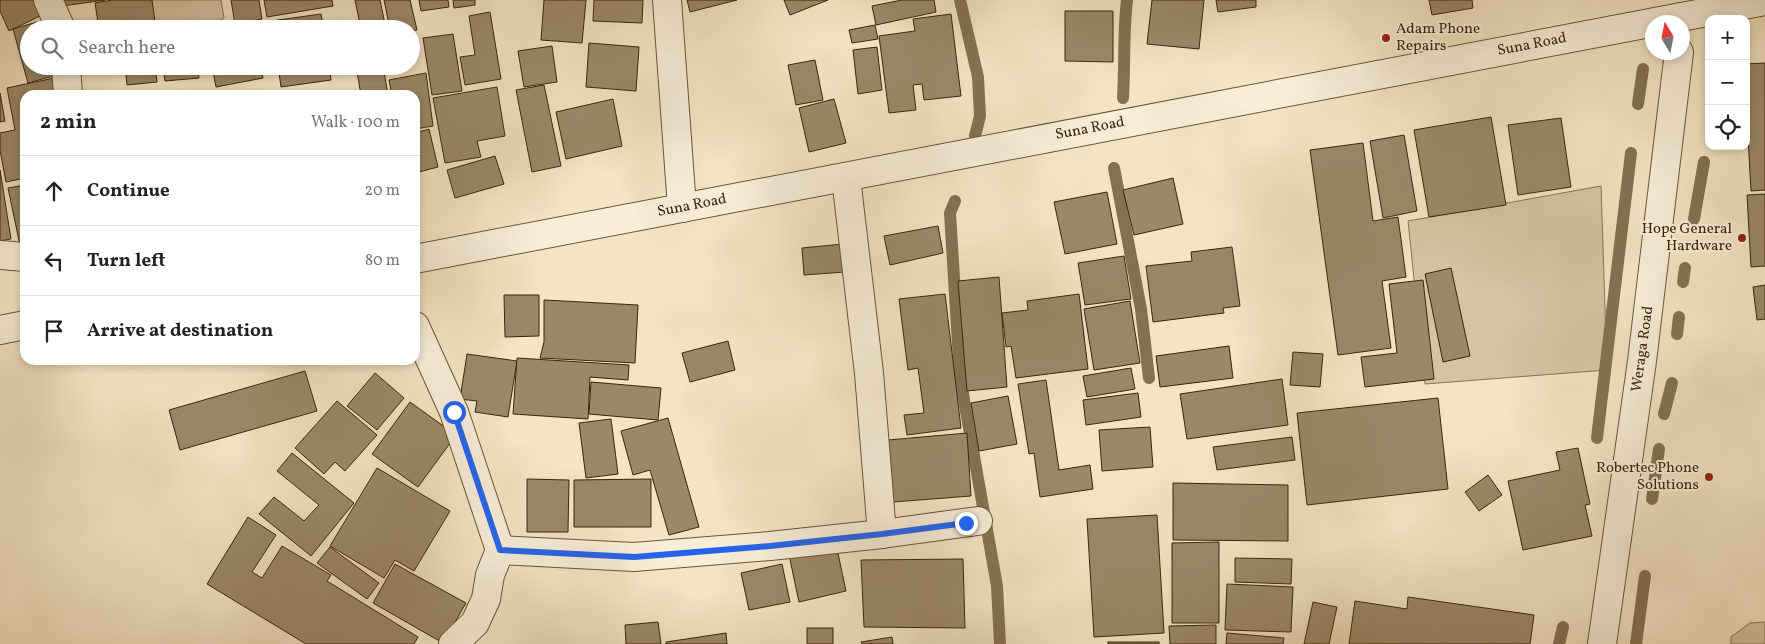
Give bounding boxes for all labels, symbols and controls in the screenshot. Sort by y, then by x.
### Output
north arrow [1645,15,1690,60]
map controls [1705,15,1750,150]
button: + [1705,15,1750,60]
place label: Adam Phone Repairs [1396,19,1480,57]
search box [20,20,420,75]
street label: Suna Road [1496,28,1568,62]
marker: Adam Phone Repairs [1380,32,1392,44]
icon: search [38,34,66,62]
text: Search here [78,35,175,61]
button: − [1705,60,1750,105]
button: locate [1705,105,1750,150]
text: 2 min [40,108,97,137]
text: Walk · 100 m [311,112,400,134]
street label: Suna Road [1054,112,1126,146]
icon: ahead [40,177,68,205]
text: Continue [87,178,170,204]
text: 20 m [365,180,400,202]
street label: Suna Road [656,189,728,223]
place label: Hope General Hardware [1642,219,1732,257]
marker: Hope General Hardware [1736,232,1748,244]
icon: left [40,247,68,275]
text: Turn left [87,248,166,274]
text: 80 m [365,250,400,272]
street label: Weraga Road [1627,305,1659,393]
icon: arrive [40,317,68,345]
text: Arrive at destination [87,318,273,344]
route start [443,401,466,424]
place label: Robertec Phone Solutions [1596,458,1699,496]
marker: Robertec Phone Solutions [1703,471,1715,483]
route end [955,512,978,535]

